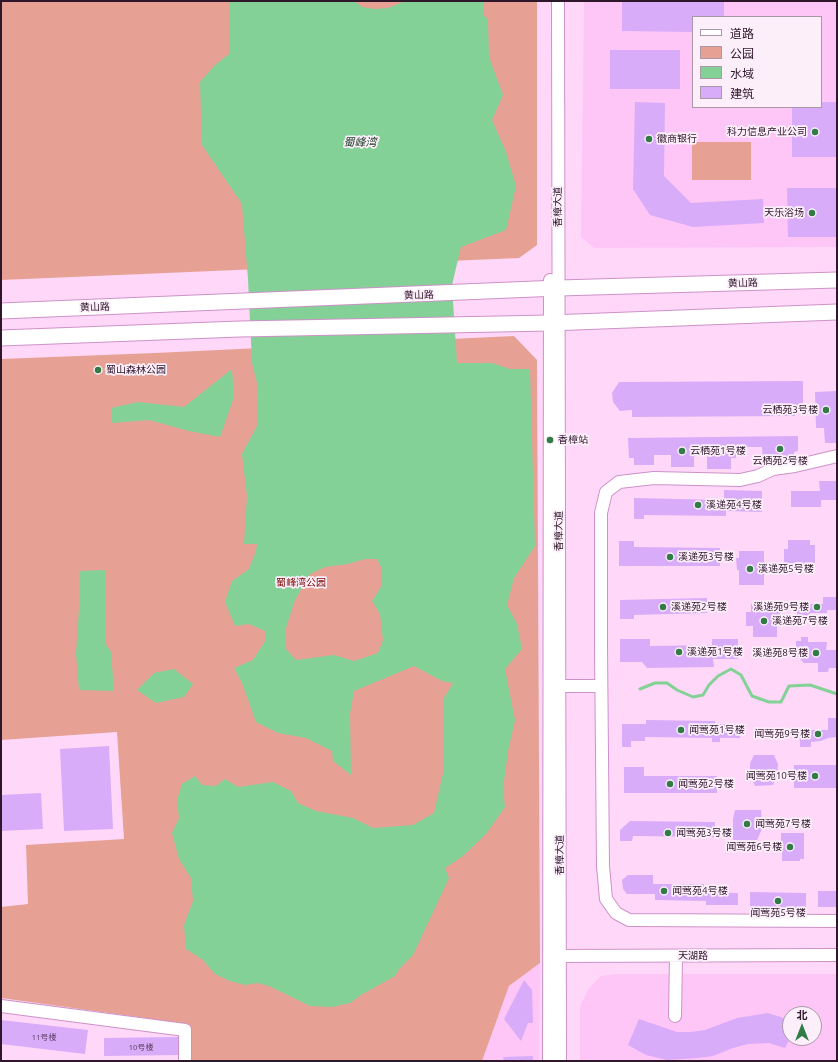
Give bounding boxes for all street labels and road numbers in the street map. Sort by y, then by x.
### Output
street label: 香樟大道 [552,187,564,227]
street label: 黄山路 [728,276,758,290]
street label: 黄山路 [404,288,434,302]
street label: 黄山路 [80,300,110,314]
street label: 香樟大道 [553,511,565,551]
street label: 香樟大道 [554,835,566,875]
street label: 天湖路 [678,950,708,962]

